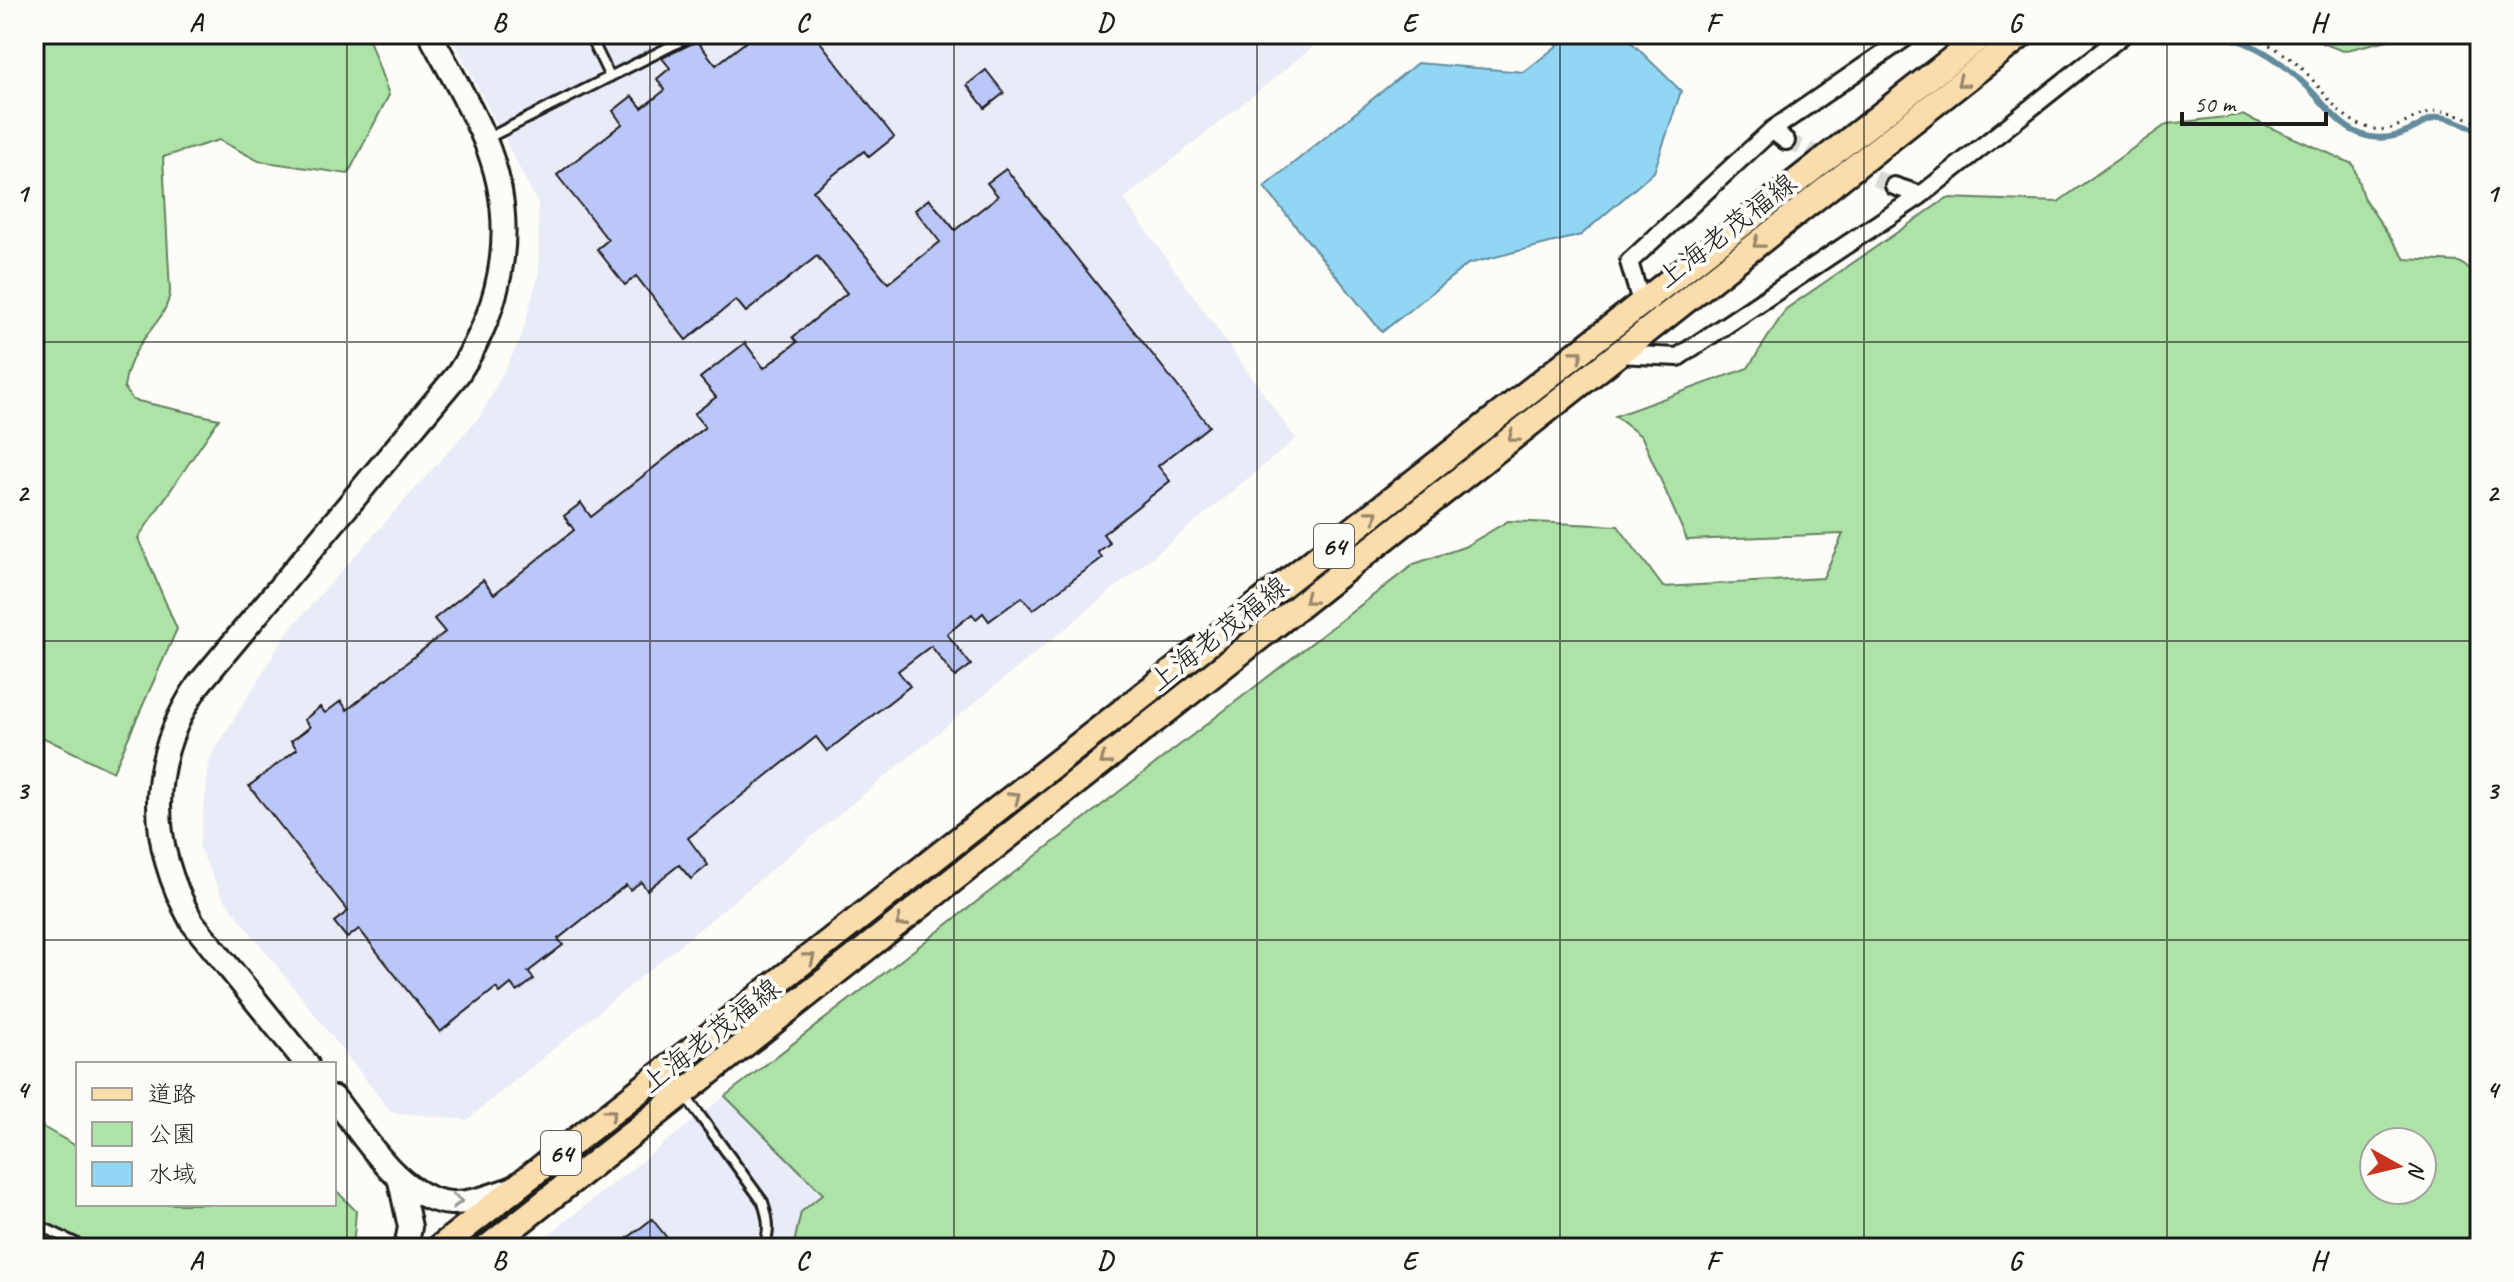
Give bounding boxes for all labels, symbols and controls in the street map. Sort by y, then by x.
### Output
text: A [189,6,204,39]
text: B [492,6,508,39]
text: C [796,6,812,39]
text: D [1097,6,1115,39]
text: E [1402,6,1420,39]
text: F [1706,6,1724,39]
text: G [2009,6,2025,39]
text: H [2311,6,2331,39]
one-way arrow [1956,73,1971,87]
scale bar [2182,76,2326,126]
text: 50 m [2194,89,2237,119]
street label: 上海老茂福線 [1649,165,1803,296]
text: 1 [16,177,31,210]
text: 1 [2486,177,2501,210]
one-way arrow [1752,234,1767,248]
one-way arrow [1569,350,1584,364]
one-way arrow [1507,428,1522,442]
text: 2 [16,476,30,509]
text: 2 [2486,476,2500,509]
one-way arrow [1364,511,1379,525]
road number: 64 [1314,524,1354,568]
street label: 上海老茂福線 [1141,568,1295,699]
one-way arrow [1304,589,1318,604]
one-way arrow [1099,751,1114,765]
text: 3 [16,774,30,807]
text: 3 [2486,774,2500,807]
one-way arrow [1006,792,1020,807]
one-way arrow [895,912,910,926]
one-way arrow [801,953,816,967]
street label: 上海老茂福線 [633,970,787,1101]
legend [76,1062,336,1206]
text: 4 [16,1073,31,1106]
text: 4 [2486,1073,2501,1106]
text: 道路 [148,1079,196,1109]
one-way arrow [602,1109,616,1124]
text: 公園 [148,1119,196,1149]
north arrow [2358,1126,2438,1206]
road number: 64 [541,1131,581,1175]
text: 水域 [148,1159,196,1189]
text: N [2402,1160,2432,1181]
one-way arrow [451,1192,463,1210]
text: A [189,1244,204,1277]
text: B [492,1244,508,1277]
text: C [796,1244,812,1277]
text: D [1097,1244,1115,1277]
text: E [1402,1244,1420,1277]
text: F [1706,1244,1724,1277]
text: G [2009,1244,2025,1277]
text: H [2311,1244,2331,1277]

